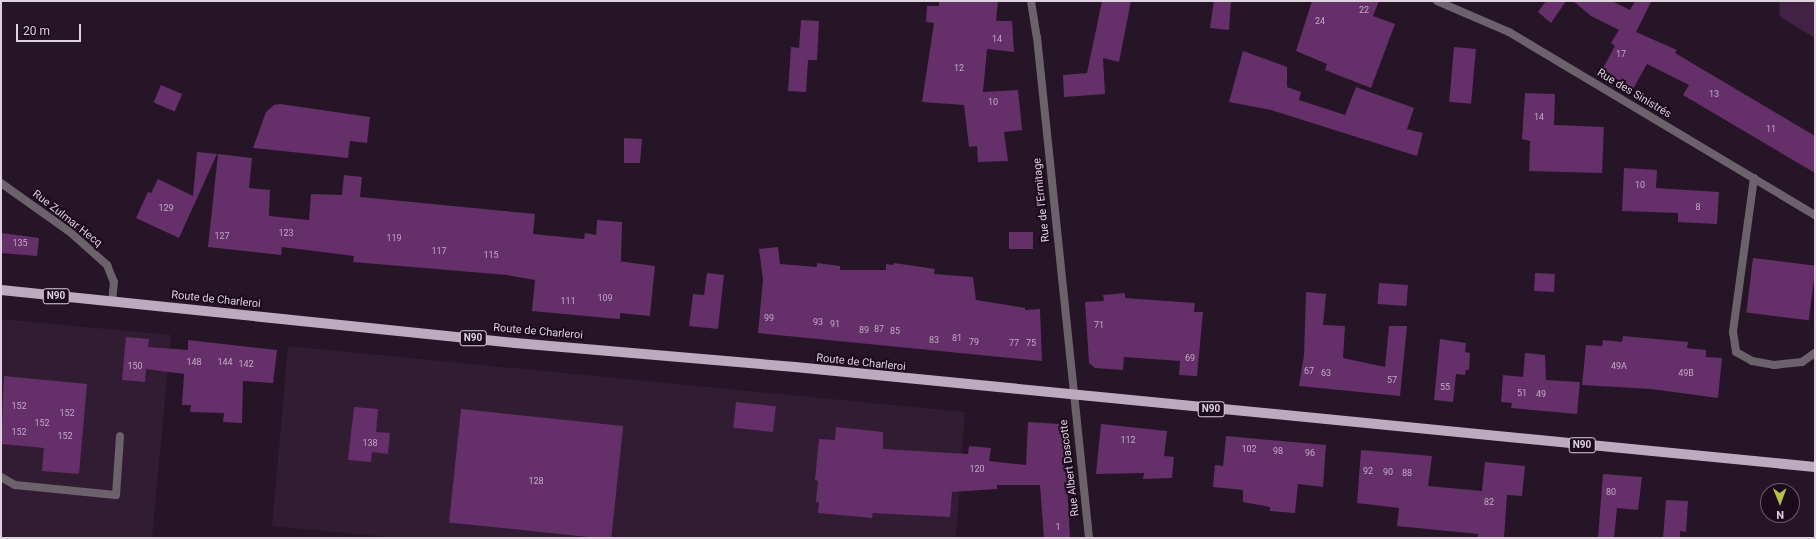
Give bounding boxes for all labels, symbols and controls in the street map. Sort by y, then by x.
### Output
house number: 22 [1359,5,1369,15]
scale bar [18,16,83,42]
house number: 24 [1315,16,1325,26]
text: 20 m [23,24,50,38]
house number: 14 [992,34,1002,44]
house number: 17 [1616,49,1626,59]
house number: 12 [954,63,964,73]
street label: Rue des Sinistrés [1595,67,1673,121]
house number: 13 [1709,89,1719,99]
house number: 10 [988,97,998,107]
house number: 14 [1534,112,1544,122]
house number: 11 [1766,124,1776,134]
street label: Rue de l'Ermitage [1031,157,1053,243]
house number: 10 [1635,180,1645,190]
street label: Rue Zulmar Hecq [30,188,104,250]
house number: 8 [1695,202,1701,212]
house number: 129 [158,203,174,213]
house number: 123 [278,228,294,238]
house number: 127 [214,231,230,241]
house number: 119 [386,233,402,243]
house number: 135 [12,238,28,248]
house number: 117 [431,246,447,256]
house number: 115 [483,250,499,260]
road number: N90 [42,288,70,304]
street label: Route de Charleroi [171,289,261,311]
house number: 109 [597,293,613,303]
house number: 111 [560,296,576,306]
house number: 99 [764,313,774,323]
house number: 93 [813,317,823,327]
house number: 91 [830,319,840,329]
house number: 71 [1094,320,1104,330]
street label: Route de Charleroi [493,322,583,342]
house number: 87 [874,324,884,334]
house number: 89 [859,325,869,335]
house number: 85 [890,326,900,336]
road number: N90 [459,330,487,346]
house number: 81 [952,333,962,343]
house number: 83 [929,335,939,345]
house number: 79 [969,337,979,347]
house number: 77 [1009,338,1019,348]
house number: 75 [1026,338,1036,348]
street label: Route de Charleroi [816,352,906,374]
house number: 69 [1185,353,1195,363]
house number: 148 [186,357,202,367]
house number: 144 [217,357,233,367]
house number: 142 [238,359,254,369]
house number: 150 [127,361,143,371]
house number: 49A [1611,361,1627,371]
house number: 67 [1304,366,1314,376]
house number: 63 [1321,368,1331,378]
house number: 49B [1678,368,1694,378]
house number: 57 [1387,375,1397,385]
house number: 55 [1440,382,1450,392]
house number: 51 [1517,388,1527,398]
house number: 49 [1536,389,1546,399]
house number: 152 [11,401,27,411]
road number: N90 [1197,401,1225,417]
house number: 152 [59,408,75,418]
house number: 152 [34,418,50,428]
street label: Rue Albert Dascotte [1058,419,1082,517]
house number: 152 [11,427,27,437]
house number: 152 [57,431,73,441]
house number: 112 [1120,435,1136,445]
road number: N90 [1568,437,1596,453]
house number: 138 [362,438,378,448]
house number: 102 [1241,444,1257,454]
house number: 98 [1273,446,1283,456]
house number: 96 [1305,448,1315,458]
house number: 120 [969,464,985,474]
house number: 92 [1363,466,1373,476]
house number: 90 [1383,467,1393,477]
house number: 88 [1402,468,1412,478]
house number: 128 [528,476,544,486]
north arrow [1760,483,1800,523]
house number: 80 [1606,487,1616,497]
house number: 82 [1484,497,1494,507]
text: N [1776,508,1784,521]
house number: 1 [1055,522,1061,532]

